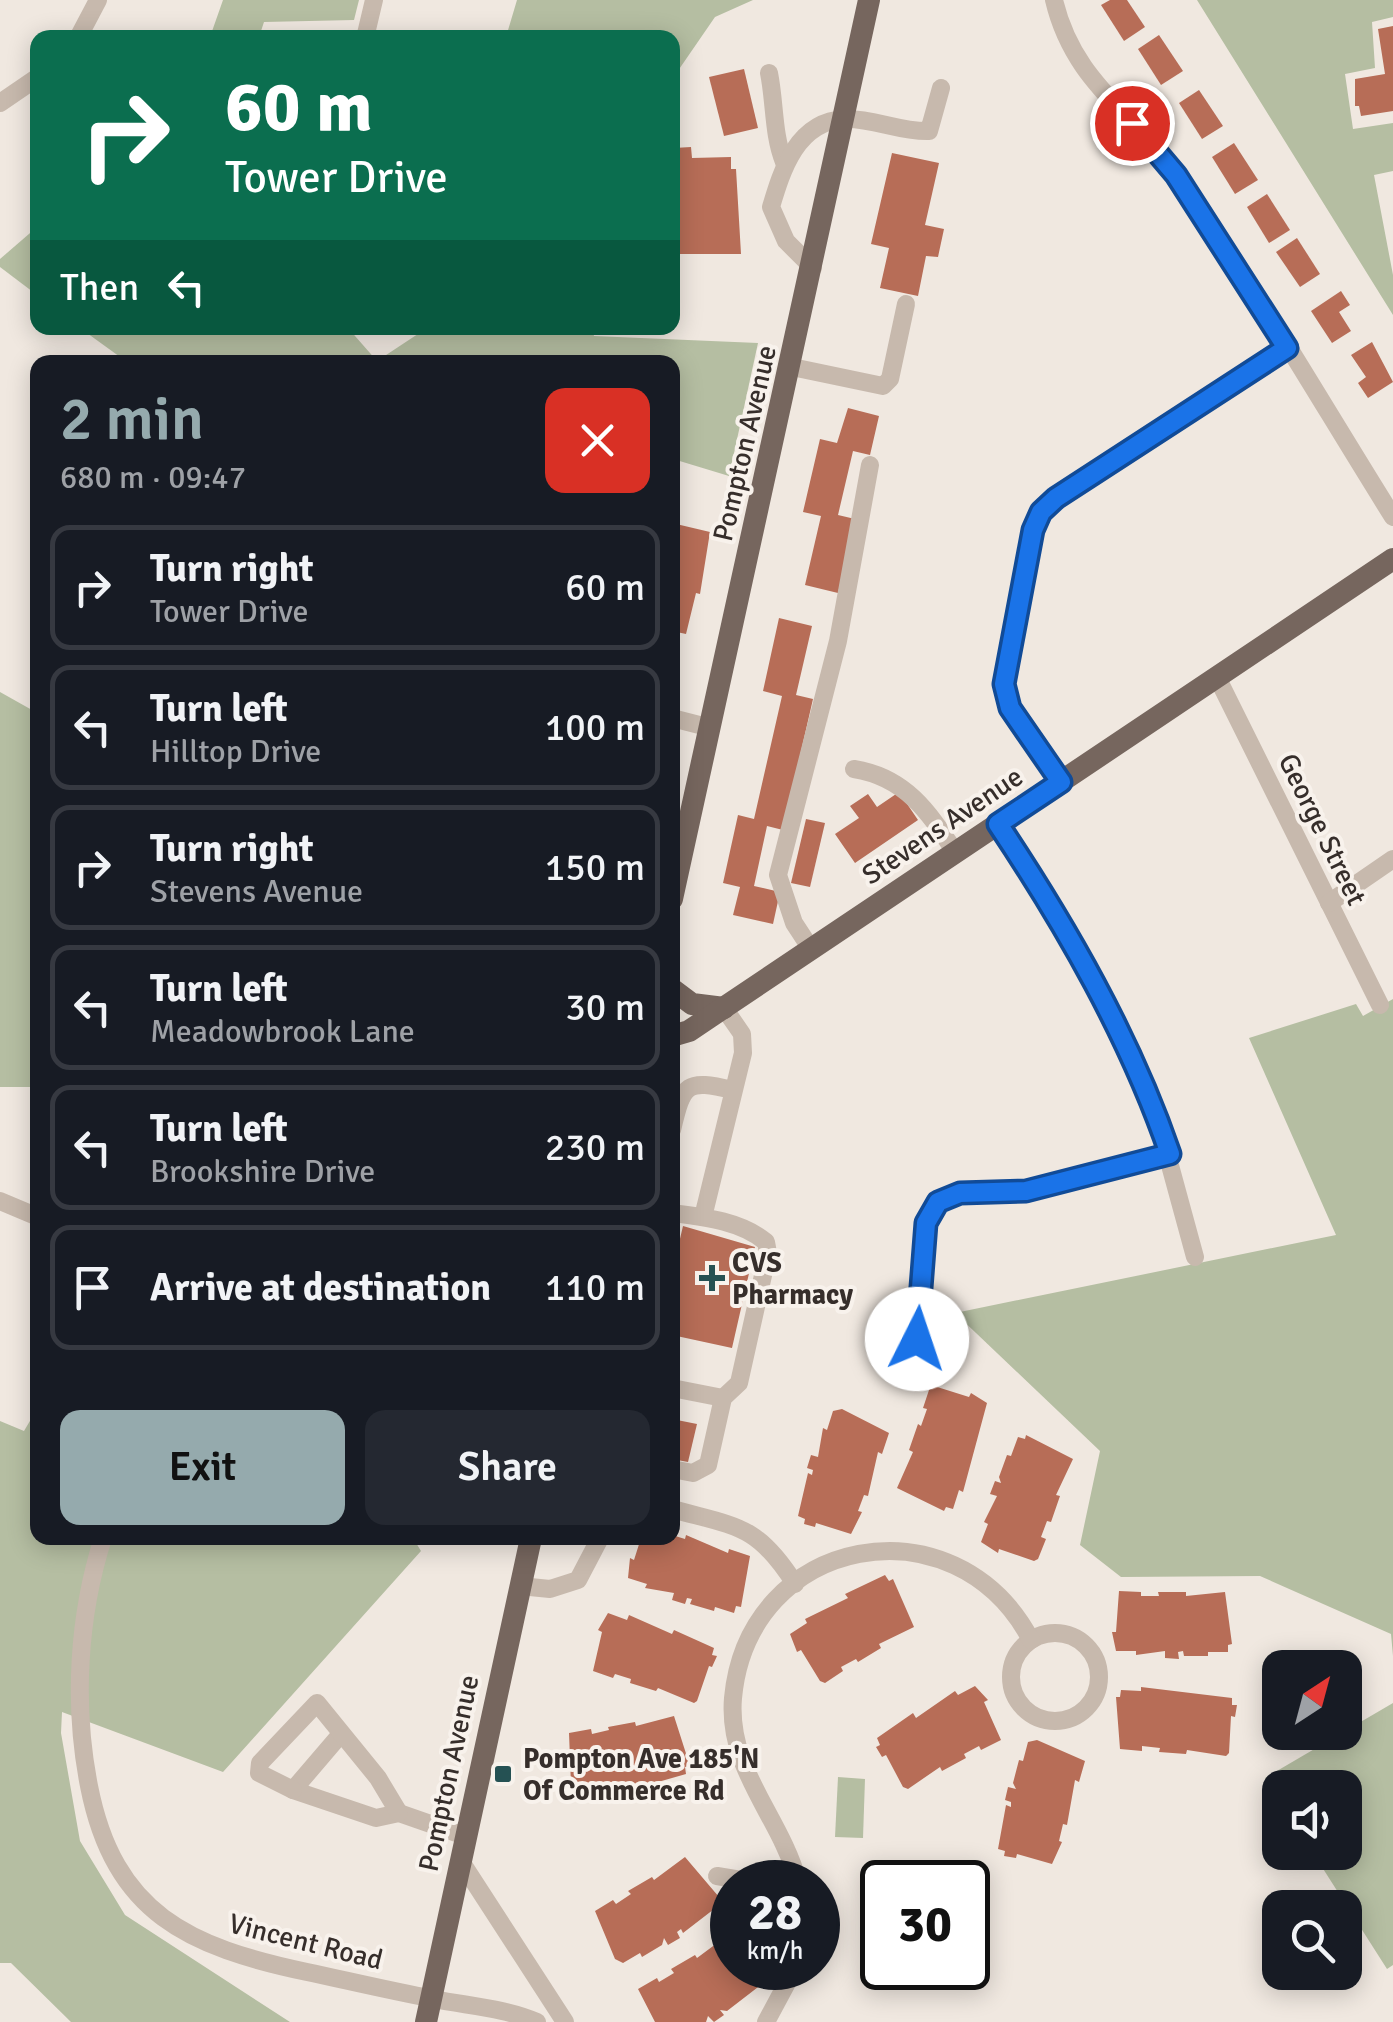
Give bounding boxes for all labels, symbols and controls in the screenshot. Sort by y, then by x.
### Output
text: 60 m [225,64,373,150]
icon: right [60,70,190,200]
pin [1090,81,1175,166]
icon: arrive [1105,96,1160,151]
text: Tower Drive [225,150,448,205]
icon: left [159,260,214,315]
text: Then [60,264,139,311]
street label: Pompton Avenue [706,342,784,544]
text: 2 min [60,383,204,457]
button: close [545,388,650,493]
text: 680 m · 09:47 [60,458,246,497]
text: Turn right [150,545,314,592]
icon: right [65,560,120,615]
text: 60 m [565,564,645,611]
text: Tower Drive [150,592,309,631]
text: Turn left [150,685,288,732]
icon: left [65,700,120,755]
text: 100 m [545,704,645,751]
text: Hilltop Drive [150,732,321,771]
street label: George Street [1271,748,1374,911]
street label: Stevens Avenue [856,760,1029,892]
text: Turn right [150,825,314,872]
icon: right [65,840,120,895]
text: 150 m [545,844,645,891]
text: Stevens Avenue [150,872,363,911]
text: Turn left [150,965,288,1012]
icon: left [65,980,120,1035]
text: 30 m [565,984,645,1031]
text: Meadowbrook Lane [150,1012,415,1051]
text: Turn left [150,1105,288,1152]
icon: left [65,1120,120,1175]
text: 230 m [545,1124,645,1171]
text: Brookshire Drive [150,1152,375,1191]
place label: CVS Pharmacy [732,1246,853,1312]
icon: arrive [65,1260,120,1315]
text: Arrive at destination [150,1264,491,1311]
text: 110 m [545,1264,645,1311]
marker: CVS Pharmacy [701,1267,723,1289]
position arrow [865,1287,969,1391]
button: Exit [60,1410,345,1525]
button: Share [365,1410,650,1525]
north arrow [1262,1650,1362,1750]
map controls [1262,1650,1362,1990]
street label: Pompton Avenue [412,1672,486,1875]
place label: Pompton Ave 185'N Of Commerce Rd [523,1742,759,1808]
marker: Pompton Ave 185'N Of Commerce Rd [492,1763,514,1785]
button: sound [1262,1770,1362,1870]
speed limit sign: 30 [860,1860,990,1990]
text: 28 [748,1882,802,1944]
button: search [1262,1890,1362,1990]
street label: Vincent Road [225,1906,386,1977]
text: km/h [747,1935,803,1966]

